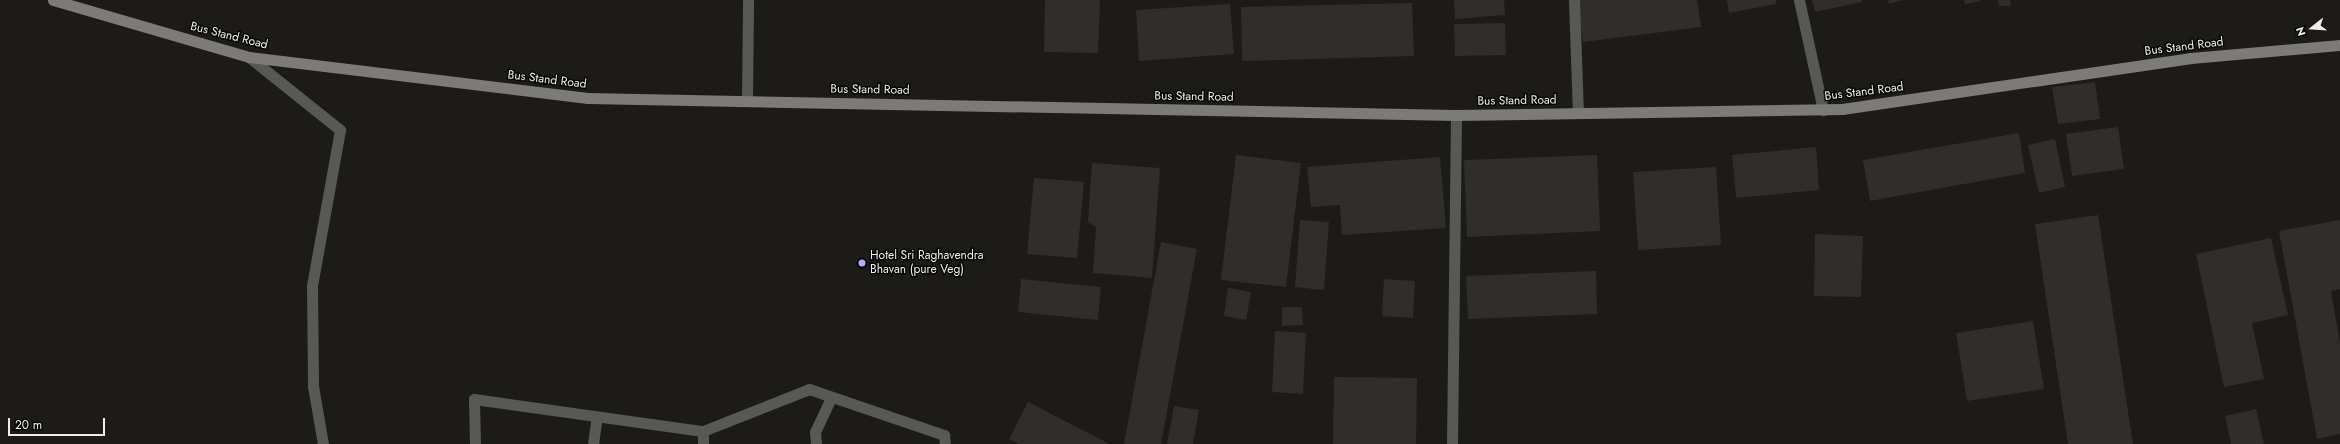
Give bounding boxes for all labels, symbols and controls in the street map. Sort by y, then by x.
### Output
north arrow [2292,8,2332,48]
street label: Bus Stand Road [189,19,269,53]
text: N [2292,25,2309,38]
street label: Bus Stand Road [2144,35,2224,59]
street label: Bus Stand Road [507,68,587,92]
street label: Bus Stand Road [1824,80,1904,104]
street label: Bus Stand Road [830,82,910,98]
street label: Bus Stand Road [1154,89,1234,105]
street label: Bus Stand Road [1477,93,1557,109]
place label: Hotel Sri Raghavendra Bhavan (pure Veg) [870,249,984,277]
marker: Hotel Sri Raghavendra Bhavan (pure Veg) [857,258,867,268]
scale bar [10,410,107,436]
text: 20 m [15,416,42,434]

